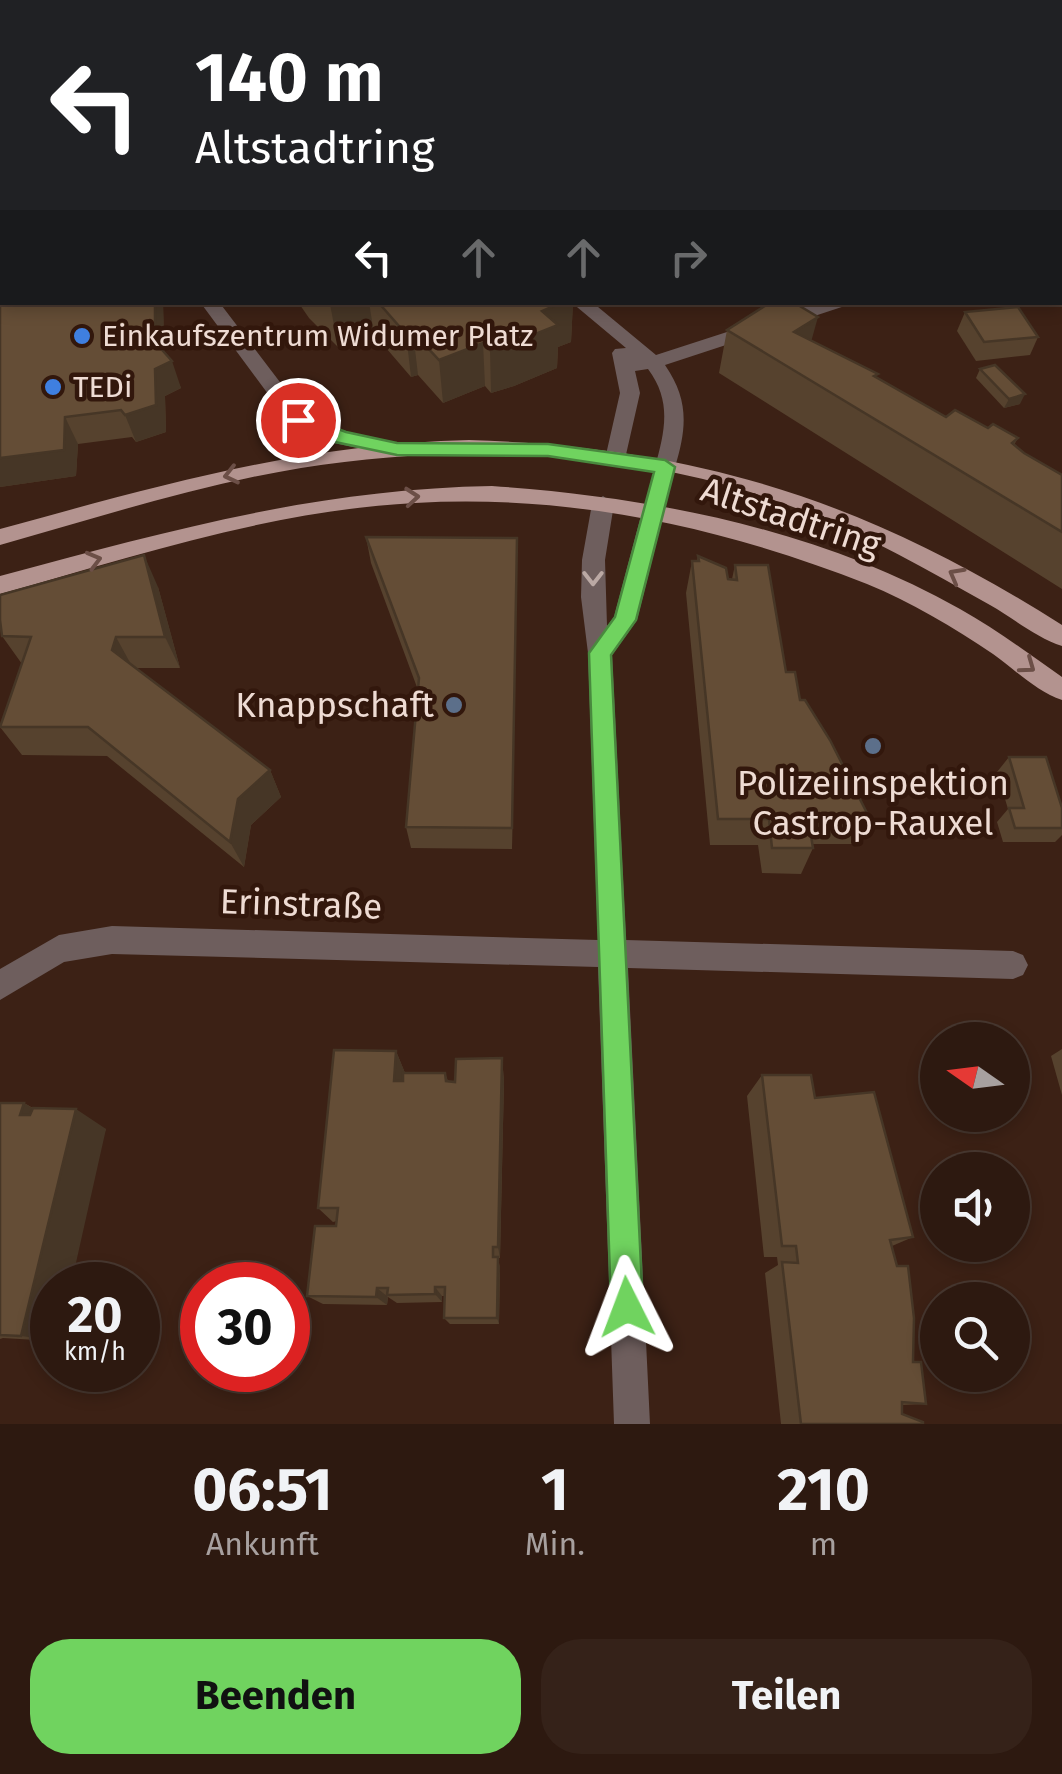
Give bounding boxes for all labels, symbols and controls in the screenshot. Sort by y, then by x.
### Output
text: 140 m [195,36,384,120]
icon: left [30,40,160,170]
text: Altstadtring [195,121,435,175]
icon: left [346,230,401,285]
icon: ahead [451,230,506,285]
icon: ahead [556,230,611,285]
icon: right [661,230,716,285]
place label: Einkaufszentrum Widumer Platz [102,318,533,354]
marker: Einkaufszentrum Widumer Platz [71,325,93,347]
place label: TEDi [73,369,132,405]
marker: TEDi [42,376,64,398]
pin [256,378,341,463]
icon: arrive [271,393,326,448]
one-way arrow [223,463,240,484]
street label: Altstadtring [696,468,887,566]
one-way arrow [405,486,421,508]
one-way arrow [85,551,102,572]
one-way arrow [948,568,966,588]
one-way arrow [582,572,604,587]
one-way arrow [1017,654,1036,672]
place label: Knappschaft [235,684,434,726]
marker: Knappschaft [443,694,465,716]
marker: Polizeiinspektion Castrop-Rauxel [862,735,884,757]
place label: Polizeiinspektion Castrop-Rauxel [737,762,1009,844]
street label: Erinstraße [219,880,383,928]
north arrow [920,1022,1030,1132]
map controls [920,1022,1030,1392]
button: sound [920,1152,1030,1262]
position arrow [575,1255,679,1359]
speed limit sign: 30 [180,1262,310,1392]
button: search [920,1282,1030,1392]
text: 20 [67,1285,123,1345]
text: km/h [64,1337,126,1367]
text: 06:51 [192,1454,333,1526]
text: 1 [541,1454,569,1526]
text: 210 [777,1454,870,1526]
text: Ankunft [206,1525,319,1563]
text: Min. [525,1525,585,1563]
text: m [810,1525,837,1563]
button: Beenden [30,1639,521,1754]
button: Teilen [541,1639,1032,1754]

